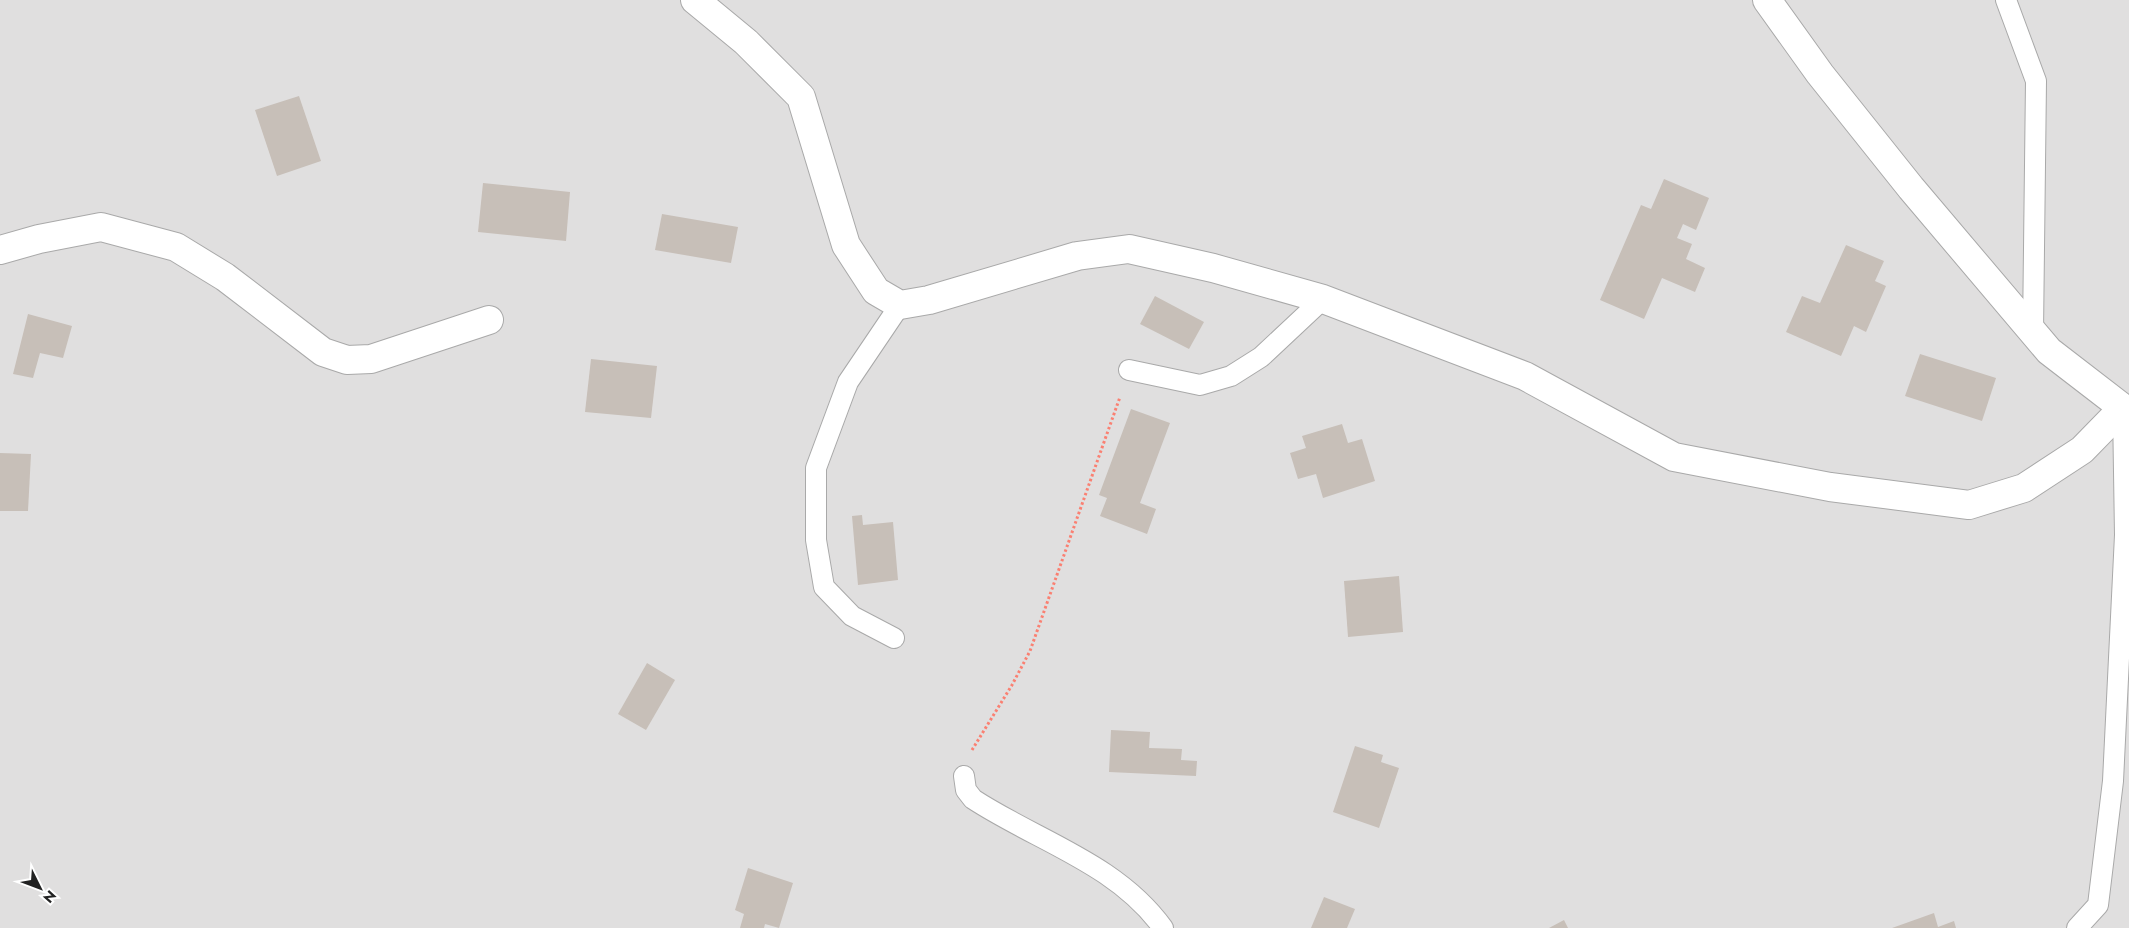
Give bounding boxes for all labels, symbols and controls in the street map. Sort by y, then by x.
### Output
north arrow [15,863,65,913]
text: N [39,886,61,908]

